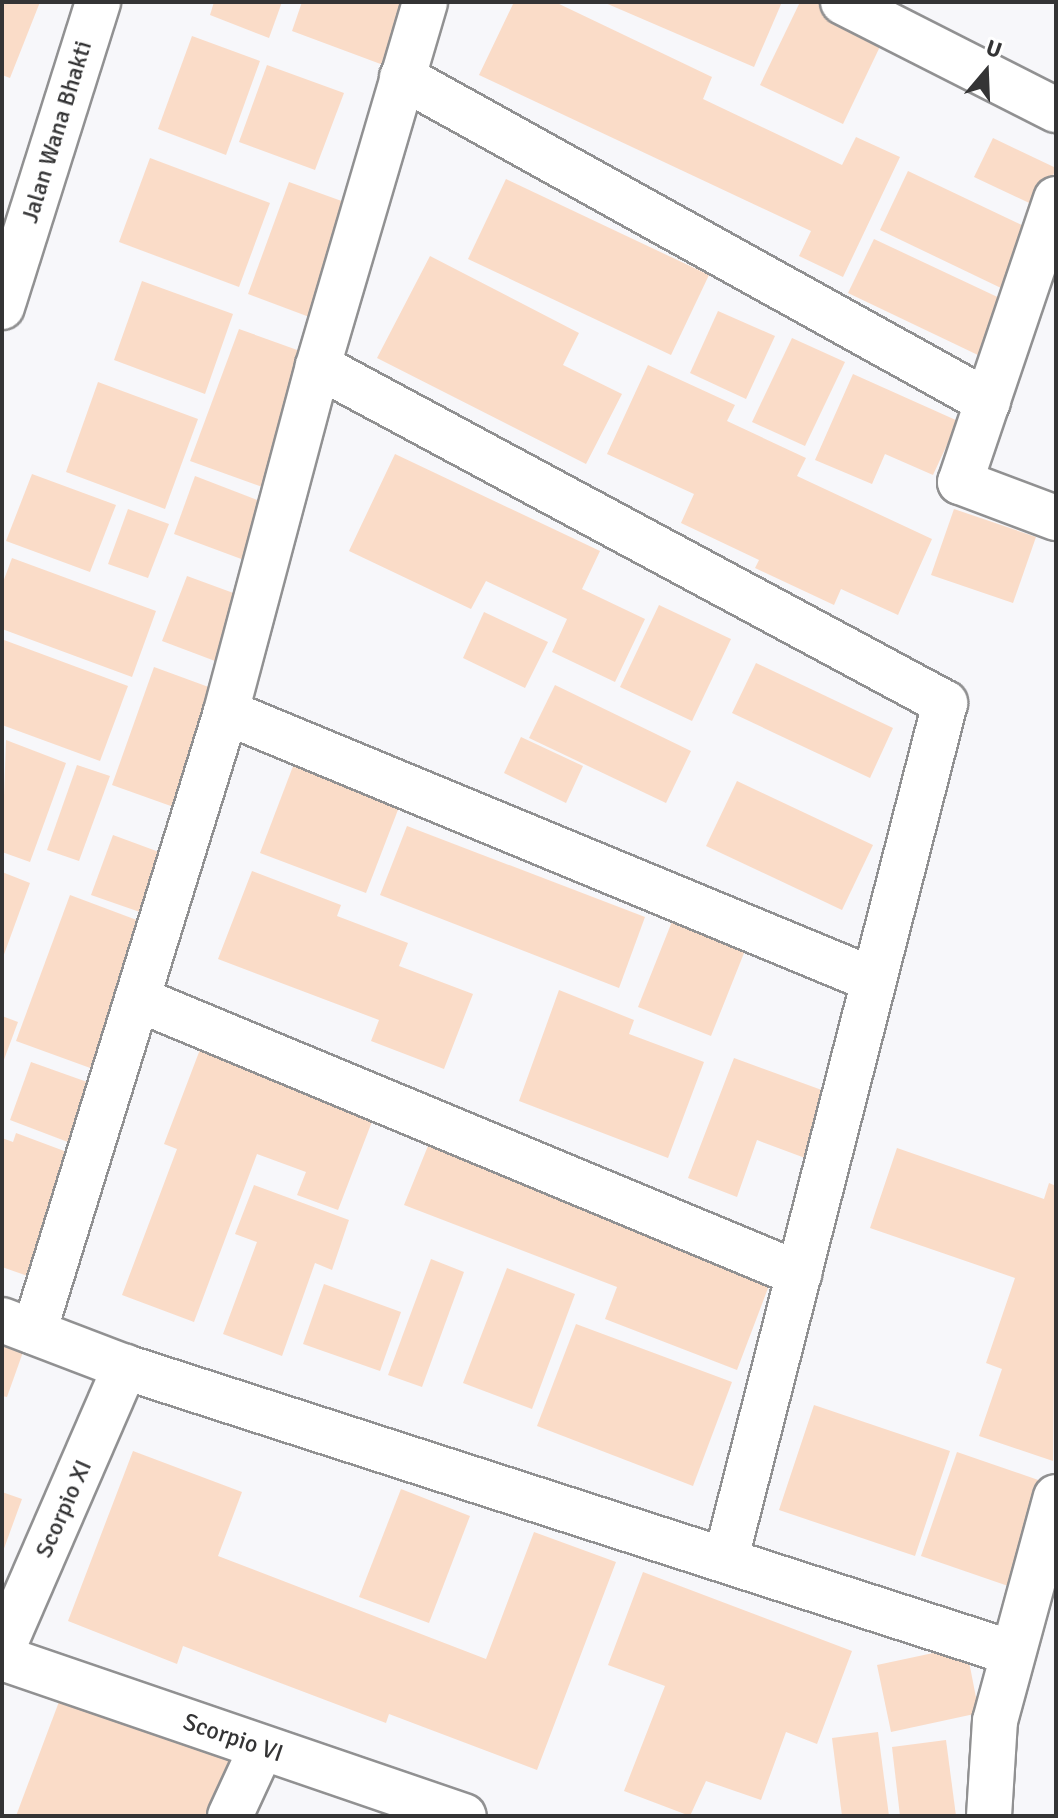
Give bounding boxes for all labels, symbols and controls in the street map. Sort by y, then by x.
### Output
north arrow [946,32,1026,112]
text: U [983,34,1005,64]
street label: Jalan Wana Bhakti [16,37,98,227]
street label: Scorpio XI [30,1456,98,1562]
street label: Scorpio VI [179,1708,287,1768]

